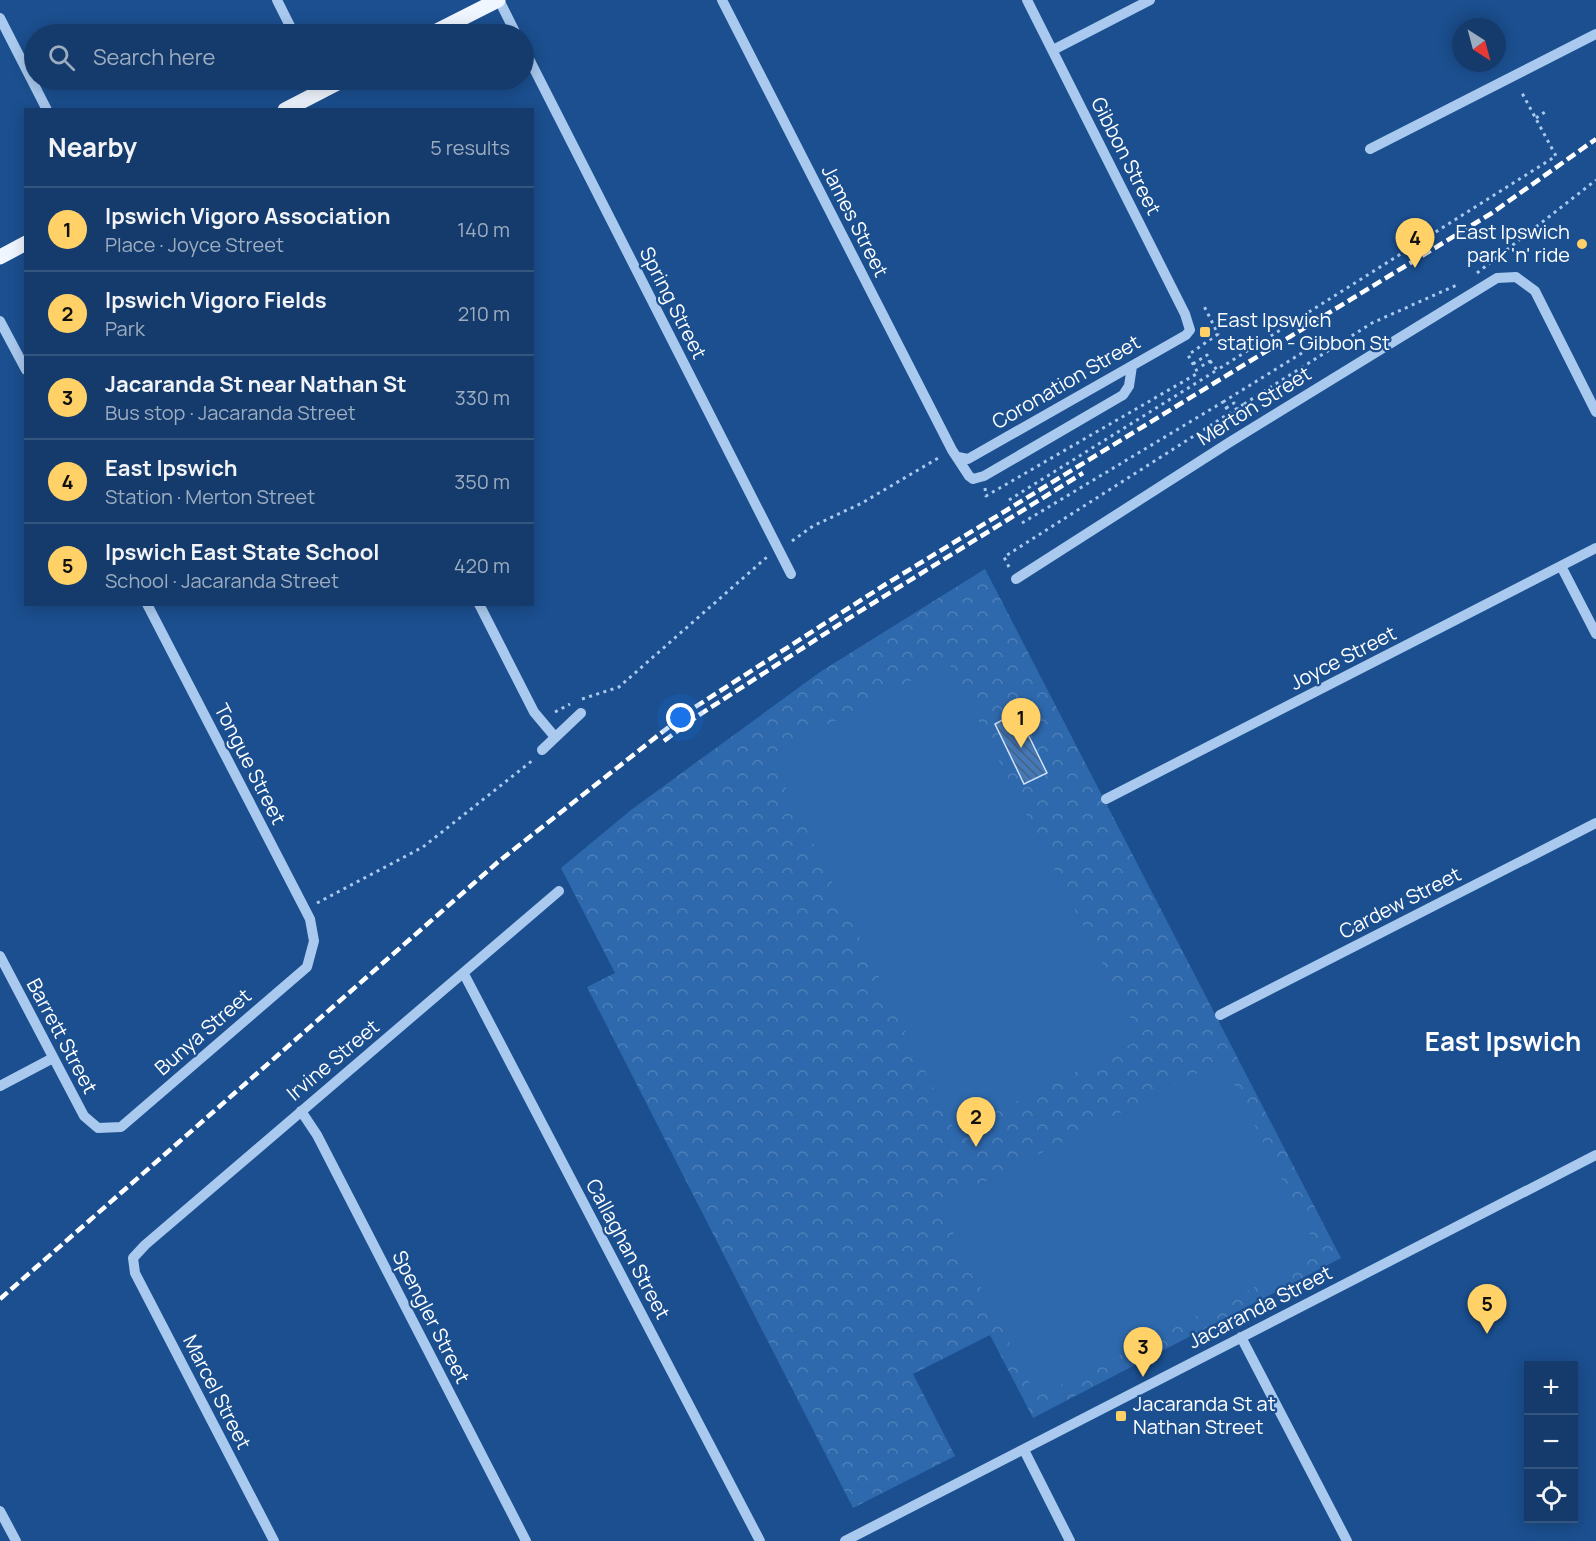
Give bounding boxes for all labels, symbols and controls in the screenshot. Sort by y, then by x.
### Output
north arrow [1452,18,1506,72]
search box [24,24,534,90]
icon: search [45,41,78,74]
text: Search here [93,42,215,72]
street label: Gibbon Street [1085,92,1168,219]
text: Nearby [48,129,137,165]
text: 5 results [430,134,510,161]
street label: James Street [816,160,895,281]
text: Ipswich Vigoro Association [105,201,391,231]
text: 1 [63,216,72,243]
text: 140 m [457,216,510,243]
pin: 4 [1396,218,1434,268]
place label: East Ipswich park 'n' ride [1456,218,1570,268]
text: Place · Joyce Street [105,231,284,258]
marker: East Ipswich park 'n' ride [1575,237,1589,251]
street label: Spring Street [634,242,713,363]
text: Ipswich Vigoro Fields [105,285,327,315]
text: 2 [62,300,73,327]
text: 210 m [458,300,510,327]
place label: East Ipswich station - Gibbon St [1217,306,1390,356]
text: Park [105,315,145,342]
marker: East Ipswich station - Gibbon St [1198,325,1212,339]
street label: Coronation Street [987,328,1145,435]
street label: Merton Street [1192,360,1316,451]
text: Jacaranda St near Nathan St [105,369,407,399]
text: 3 [62,384,73,411]
text: 330 m [455,384,510,411]
text: Bus stop · Jacaranda Street [105,399,356,426]
text: East Ipswich [105,453,238,483]
text: 4 [61,468,74,495]
text: 350 m [454,468,510,495]
text: Station · Merton Street [105,483,315,510]
text: Ipswich East State School [105,537,379,567]
text: 5 [62,552,73,579]
text: 420 m [454,552,510,579]
text: School · Jacaranda Street [105,567,339,594]
street label: Joyce Street [1285,619,1401,696]
pin: 1 [1002,698,1040,748]
street label: Tongue Street [208,699,292,829]
your location [666,703,695,732]
street label: Cardew Street [1334,860,1465,945]
street label: Barrett Street [21,973,104,1098]
street label: Bunya Street [149,982,257,1081]
street label: Irvine Street [281,1013,385,1106]
district label: East Ipswich [1425,1023,1581,1059]
pin: 2 [956,1098,996,1147]
street label: Callaghan Street [580,1174,677,1324]
street label: Spengler Street [386,1246,477,1388]
street label: Jacaranda Street [1183,1259,1336,1354]
pin: 5 [1468,1284,1506,1334]
pin: 3 [1124,1328,1162,1377]
street label: Marcel Street [177,1330,258,1454]
map controls [1524,1361,1578,1523]
button: + [1524,1361,1578,1415]
place label: Jacaranda St at Nathan Street [1133,1390,1276,1440]
marker: Jacaranda St at Nathan Street [1114,1409,1128,1423]
button: − [1524,1415,1578,1469]
button: locate [1524,1469,1578,1523]

